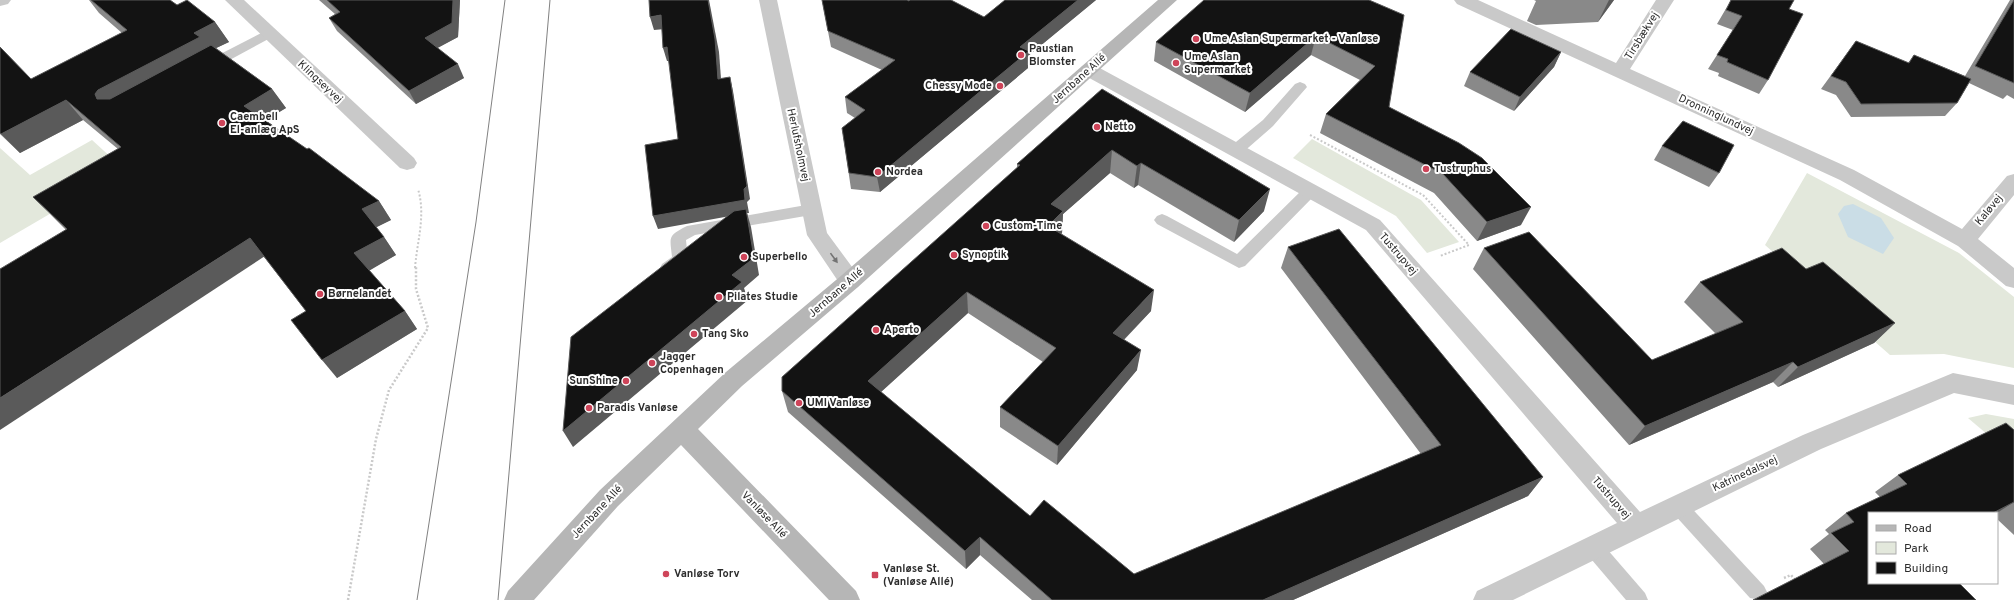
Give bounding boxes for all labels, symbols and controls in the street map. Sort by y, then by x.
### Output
street label: Tirsbækvej [1622,9,1662,63]
place label: Ume Asian Supermarket - Vanløse [1204,32,1378,46]
marker: Ume Asian Supermarket - Vanløse [1191,34,1201,44]
place label: Paustian Blomster [1029,42,1076,69]
marker: Paustian Blomster [1016,50,1026,60]
place label: Ume Asian Supermarket [1184,50,1251,77]
street label: Jernbane Allé [1049,51,1109,107]
street label: Klingseyvej [295,58,345,106]
marker: Ume Asian Supermarket [1171,58,1181,68]
place label: Chessy Mode [925,79,992,93]
marker: Chessy Mode [995,81,1005,91]
street label: Dronninglundvej [1676,91,1756,139]
street label: Herlufsholmvej [783,107,813,183]
place label: Caembell El-anlæg ApS [230,110,300,137]
marker: Caembell El-anlæg ApS [217,118,227,128]
place label: Netto [1105,120,1134,134]
marker: Netto [1092,122,1102,132]
place label: Tustruphus [1434,162,1491,176]
marker: Tustruphus [1421,164,1431,174]
place label: Nordea [886,165,923,179]
marker: Nordea [873,167,883,177]
street label: Kaløvej [1972,192,2006,228]
place label: Custom-Time [994,219,1062,233]
marker: Custom-Time [981,221,991,231]
street label: Tustrupvej [1376,230,1420,278]
place label: Synoptik [962,248,1007,262]
place label: Superbello [752,250,808,264]
marker: Synoptik [949,250,959,260]
marker: Superbello [739,252,749,262]
one-way arrow [830,253,838,263]
street label: Jernbane Allé [806,265,866,321]
place label: Børnelandet [328,287,392,301]
marker: Børnelandet [315,289,325,299]
place label: Pilates Studie [727,290,798,304]
marker: Pilates Studie [714,292,724,302]
place label: Aperto [884,323,920,337]
marker: Aperto [871,325,881,335]
place label: Tang Sko [702,327,749,341]
marker: Tang Sko [689,329,699,339]
place label: Jagger Copenhagen [660,350,724,377]
marker: Jagger Copenhagen [647,358,657,368]
place label: SunShine [569,374,618,388]
marker: SunShine [621,376,631,386]
place label: UMI Vanløse [807,396,869,410]
marker: UMI Vanløse [794,398,804,408]
place label: Paradis Vanløse [597,401,678,415]
marker: Paradis Vanløse [584,403,594,413]
street label: Katrinedalsvej [1710,453,1780,495]
street label: Tustrupvej [1589,474,1633,522]
street label: Jernbane Allé [569,482,625,542]
street label: Vanløse Allé [738,489,790,541]
legend [1868,512,1998,584]
text: Road [1904,521,1932,537]
text: Park [1904,541,1929,557]
text: Building [1904,561,1948,577]
place label: Vanløse St. (Vanløse Allé) [883,562,954,589]
place label: Vanløse Torv [674,567,740,581]
marker: Vanløse Torv [661,569,671,579]
marker: Vanløse St. (Vanløse Allé) [870,570,880,580]

